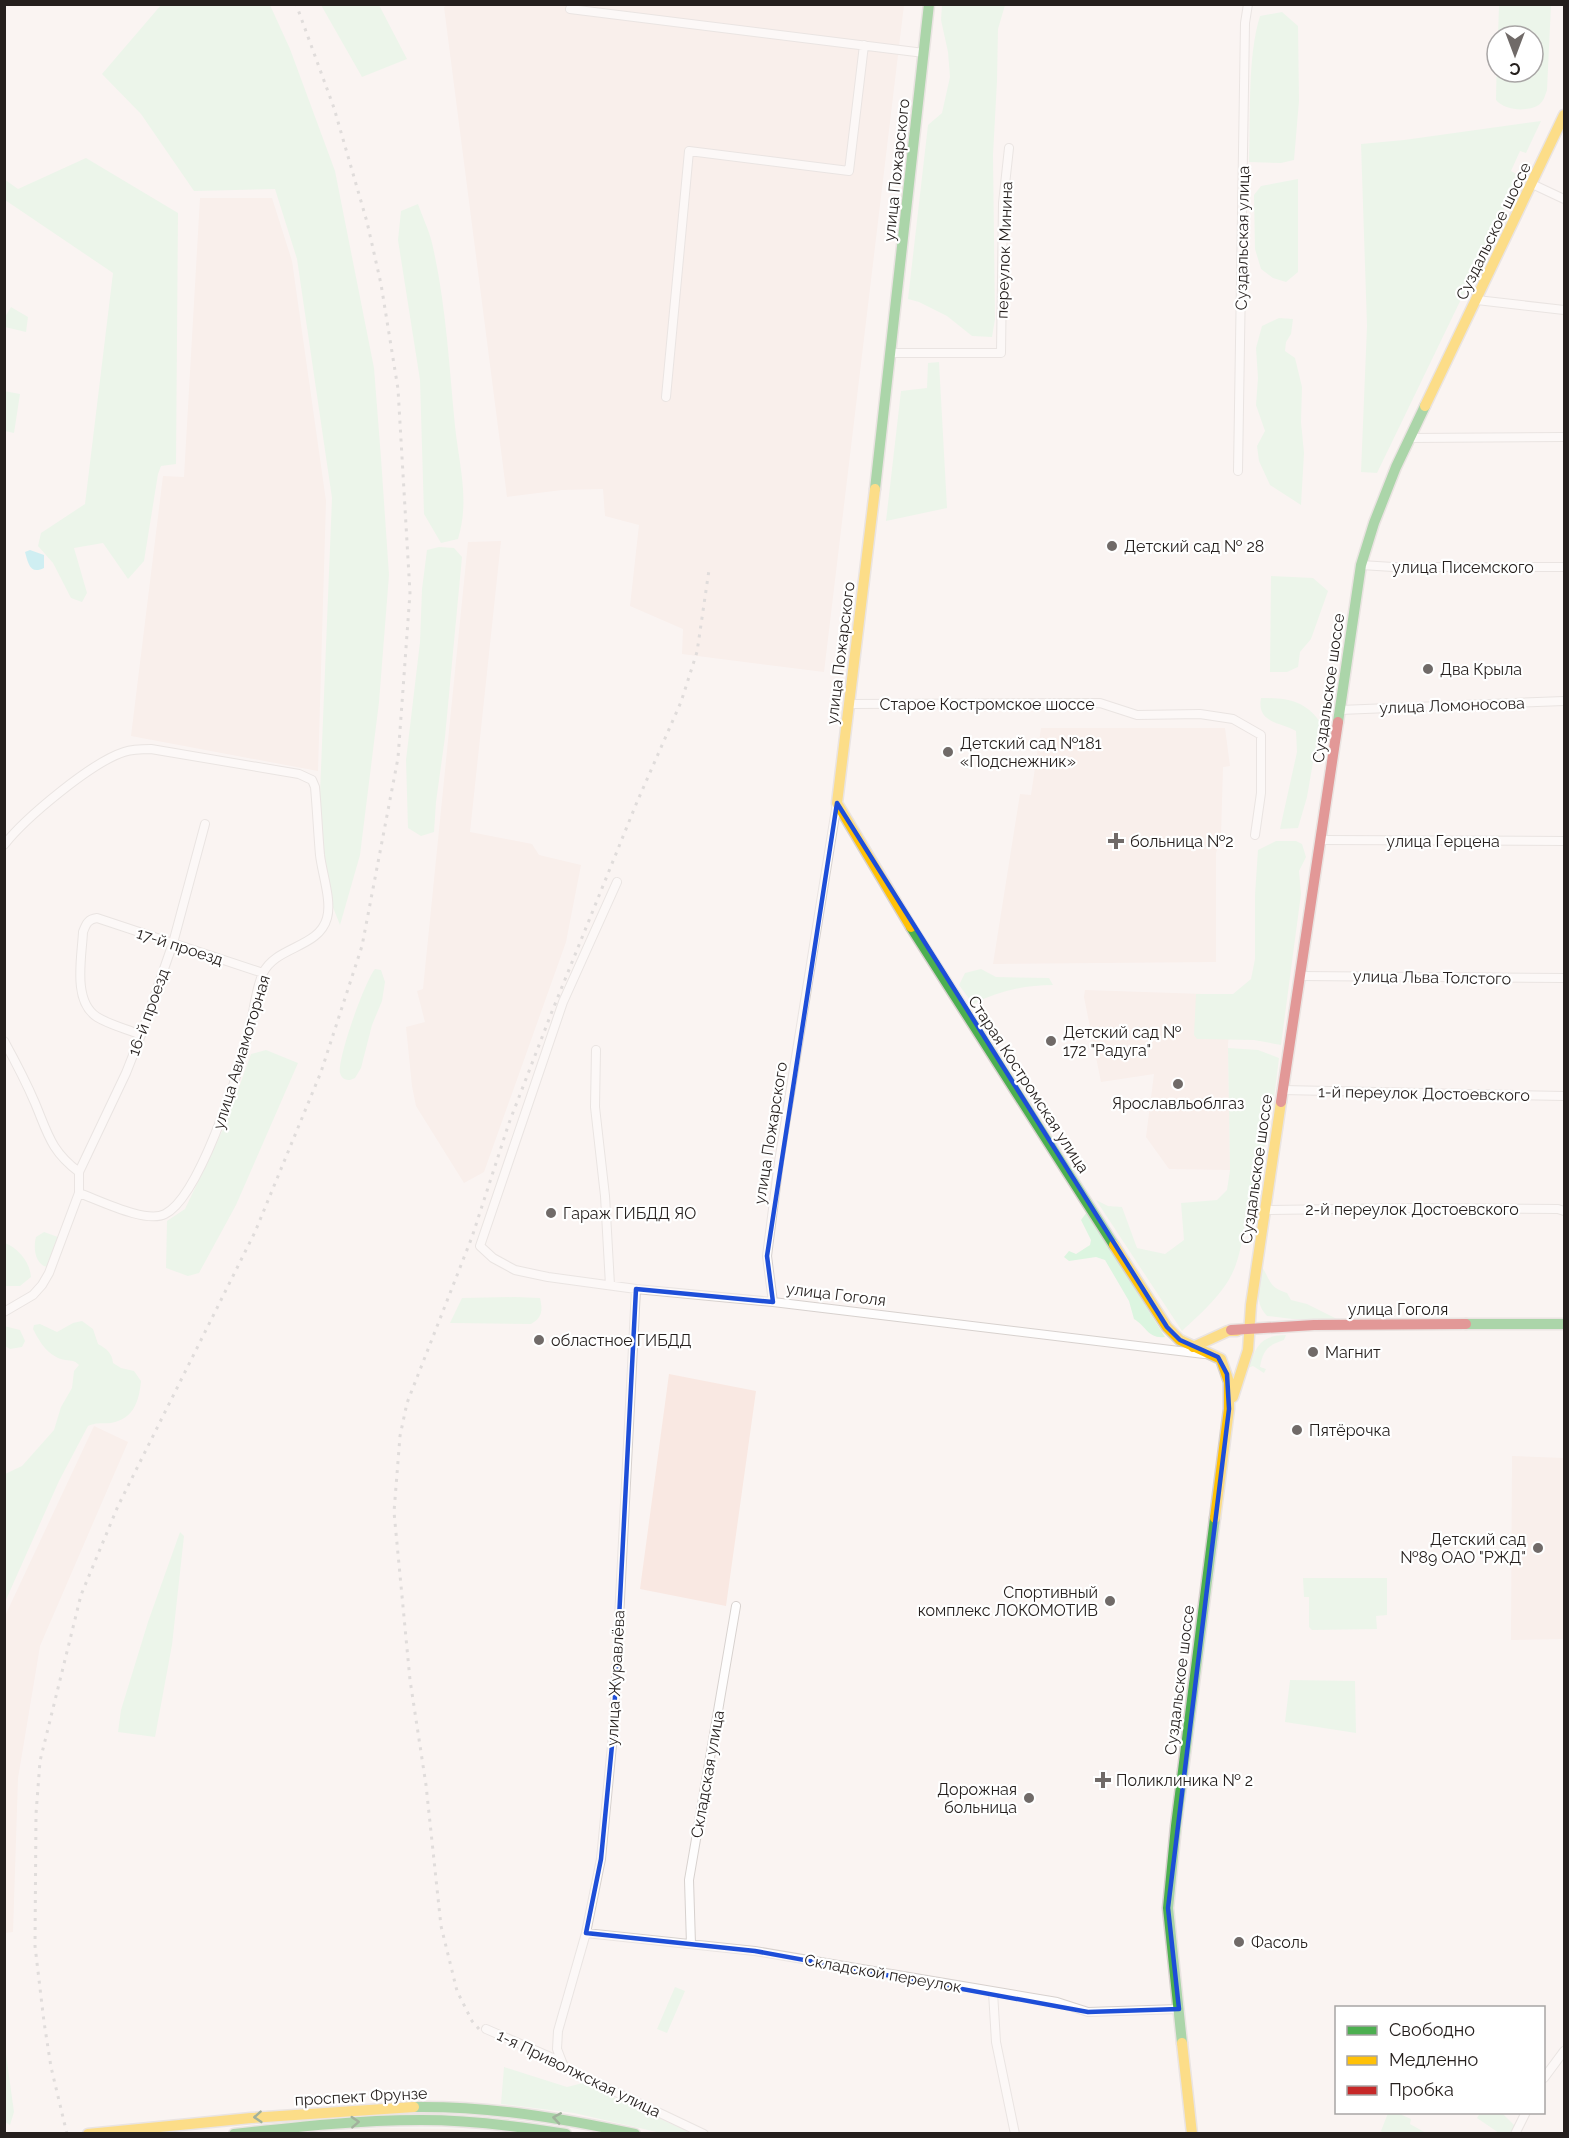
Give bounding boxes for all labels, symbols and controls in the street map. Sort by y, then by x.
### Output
north arrow [1485,24,1545,84]
text: С [1509,59,1520,78]
street label: улица Пожарского [880,98,913,243]
street label: Суздальское шоссе [1452,159,1535,303]
street label: Суздальская улица [1232,165,1253,311]
street label: переулок Минина [993,181,1016,319]
place label: Детский сад № 28 [1124,537,1264,556]
marker: Детский сад № 28 [1105,539,1119,553]
street label: улица Писемского [1392,558,1534,577]
street label: улица Пожарского [822,581,859,726]
street label: Суздальское шоссе [1309,612,1348,764]
place label: Два Крыла [1440,660,1522,679]
marker: Два Крыла [1421,662,1435,676]
street label: улица Ломоносова [1379,693,1525,718]
street label: Старое Костромское шоссе [879,695,1095,714]
place label: Детский сад №181 «Подснежник» [960,734,1102,771]
marker: Детский сад №181 «Подснежник» [941,745,955,759]
marker: больница №2 [1107,832,1125,850]
place label: больница №2 [1130,832,1234,851]
street label: улица Герцена [1386,832,1500,851]
street label: 17-й проезд [134,924,225,969]
street label: 16-й проезд [124,966,173,1058]
street label: улица Льва Толстого [1353,967,1511,988]
street label: улица Авиамоторная [209,973,274,1132]
street label: Старая Костромская улица [964,992,1093,1176]
place label: Детский сад № 172 "Радуга" [1063,1023,1181,1060]
marker: Детский сад № 172 "Радуга" [1044,1034,1058,1048]
street label: улица Пожарского [750,1061,791,1206]
marker: Ярославльоблгаз [1171,1077,1185,1091]
street label: 1-й переулок Достоевского [1318,1082,1530,1105]
street label: Суздальское шоссе [1237,1093,1276,1245]
place label: Ярославльоблгаз [1112,1094,1244,1113]
street label: 2-й переулок Достоевского [1305,1200,1519,1219]
place label: Гараж ГИБДД ЯО [563,1204,696,1223]
marker: Гараж ГИБДД ЯО [544,1206,558,1220]
street label: улица Гоголя [785,1279,887,1310]
street label: улица Гоголя [1348,1300,1448,1319]
place label: областное ГИБДД [551,1331,692,1350]
marker: областное ГИБДД [532,1333,546,1347]
place label: Магнит [1325,1343,1381,1362]
marker: Магнит [1306,1345,1320,1359]
place label: Пятёрочка [1309,1421,1390,1440]
marker: Пятёрочка [1290,1423,1304,1437]
place label: Детский сад №89 ОАО "РЖД" [1400,1530,1526,1567]
marker: Детский сад №89 ОАО "РЖД" [1531,1541,1545,1555]
place label: Спортивный комплекс ЛОКОМОТИВ [918,1583,1098,1620]
marker: Спортивный комплекс ЛОКОМОТИВ [1103,1594,1117,1608]
street label: Суздальское шоссе [1161,1604,1198,1756]
street label: улица Журавлёва [602,1610,629,1747]
street label: Складская улица [687,1709,728,1839]
marker: Поликлиника № 2 [1094,1771,1112,1789]
place label: Поликлиника № 2 [1116,1771,1253,1790]
place label: Дорожная больница [937,1780,1017,1817]
marker: Дорожная больница [1022,1791,1036,1805]
place label: Фасоль [1251,1933,1308,1952]
marker: Фасоль [1232,1935,1246,1949]
street label: Складской переулок [803,1950,963,1997]
legend [1335,2006,1545,2114]
text: Свободно [1389,2019,1475,2040]
street label: 1-я Приволжская улица [494,2026,664,2121]
text: Медленно [1389,2049,1478,2070]
text: Пробка [1389,2079,1454,2100]
street label: проспект Фрунзе [294,2084,428,2109]
one-way arrow [253,2110,262,2123]
one-way arrow [552,2112,562,2125]
one-way arrow [350,2116,359,2129]

